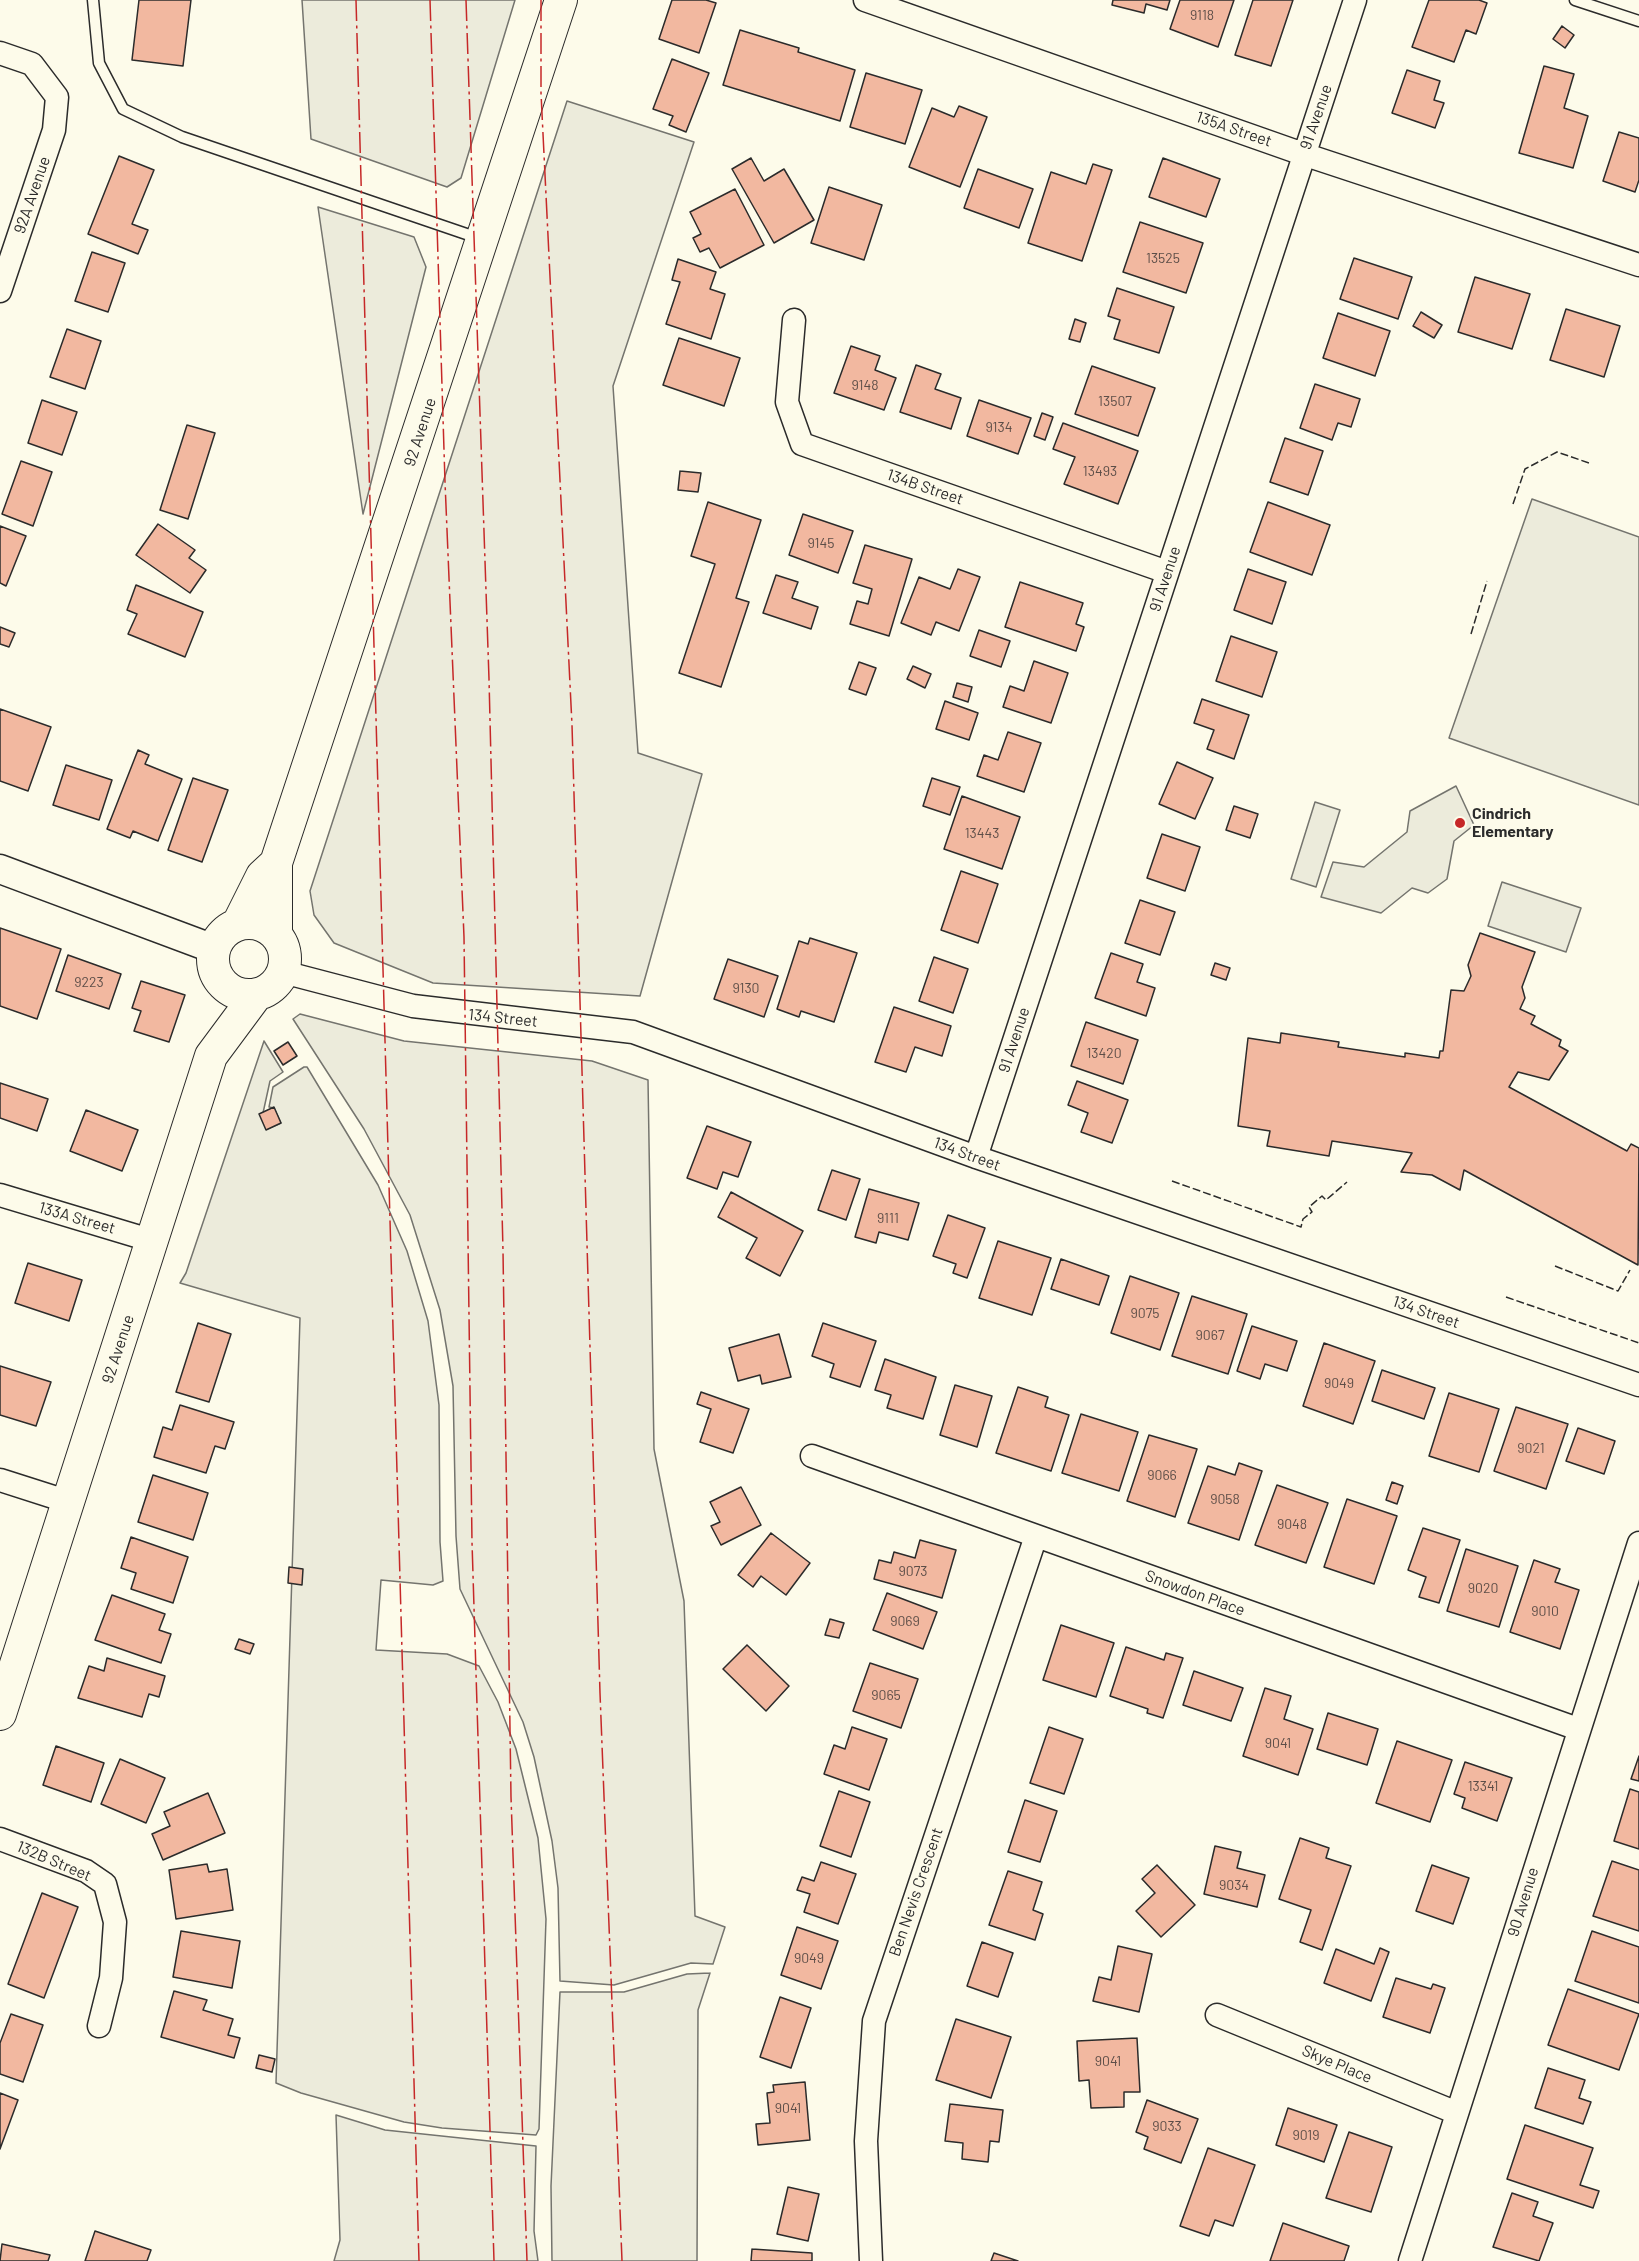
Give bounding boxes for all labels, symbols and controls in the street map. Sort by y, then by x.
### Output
house number: 9118 [1190,7,1214,23]
street label: 91 Avenue [1296,82,1336,152]
street label: 135A Street [1194,107,1274,151]
street label: 92A Avenue [10,154,54,236]
house number: 13525 [1146,250,1180,266]
house number: 9148 [852,377,878,393]
house number: 13507 [1098,393,1132,409]
street label: 92 Avenue [400,395,440,469]
house number: 9134 [986,419,1012,435]
house number: 13493 [1083,463,1117,479]
street label: 134B Street [884,465,966,509]
house number: 9145 [808,535,834,551]
street label: 91 Avenue [1145,544,1185,614]
place label: Cindrich Elementary [1472,804,1554,842]
marker: Cindrich Elementary [1453,816,1467,830]
house number: 13443 [965,825,999,841]
house number: 9223 [74,974,104,990]
house number: 9130 [732,980,760,996]
street label: 134 Street [467,1005,539,1031]
street label: 91 Avenue [994,1005,1034,1075]
house number: 13420 [1086,1045,1122,1061]
street label: 134 Street [931,1133,1003,1175]
street label: 133A Street [37,1198,117,1238]
house number: 9111 [877,1210,899,1226]
street label: 134 Street [1390,1292,1462,1332]
house number: 9075 [1130,1305,1160,1321]
street label: 92 Avenue [98,1312,138,1386]
house number: 9067 [1195,1327,1225,1343]
house number: 9049 [1324,1375,1354,1391]
house number: 9021 [1517,1440,1545,1456]
house number: 9066 [1147,1467,1177,1483]
house number: 9058 [1210,1491,1240,1507]
house number: 9048 [1277,1516,1307,1532]
house number: 9073 [898,1563,928,1579]
street label: Snowdon Place [1142,1566,1248,1620]
house number: 9020 [1468,1580,1498,1596]
house number: 9010 [1531,1603,1559,1619]
house number: 9069 [890,1613,920,1629]
house number: 9065 [871,1687,901,1703]
house number: 9041 [1265,1735,1291,1751]
house number: 13341 [1468,1778,1498,1794]
street label: Ben Nevis Crescent [885,1825,947,1959]
street label: 132B Street [14,1837,94,1885]
street label: 90 Avenue [1503,1865,1543,1939]
house number: 9034 [1219,1877,1249,1893]
house number: 9049 [794,1950,824,1966]
street label: Skye Place [1299,2041,1375,2087]
house number: 9041 [1095,2053,1121,2069]
house number: 9041 [775,2100,801,2116]
house number: 9033 [1152,2118,1182,2134]
house number: 9019 [1292,2127,1320,2143]

